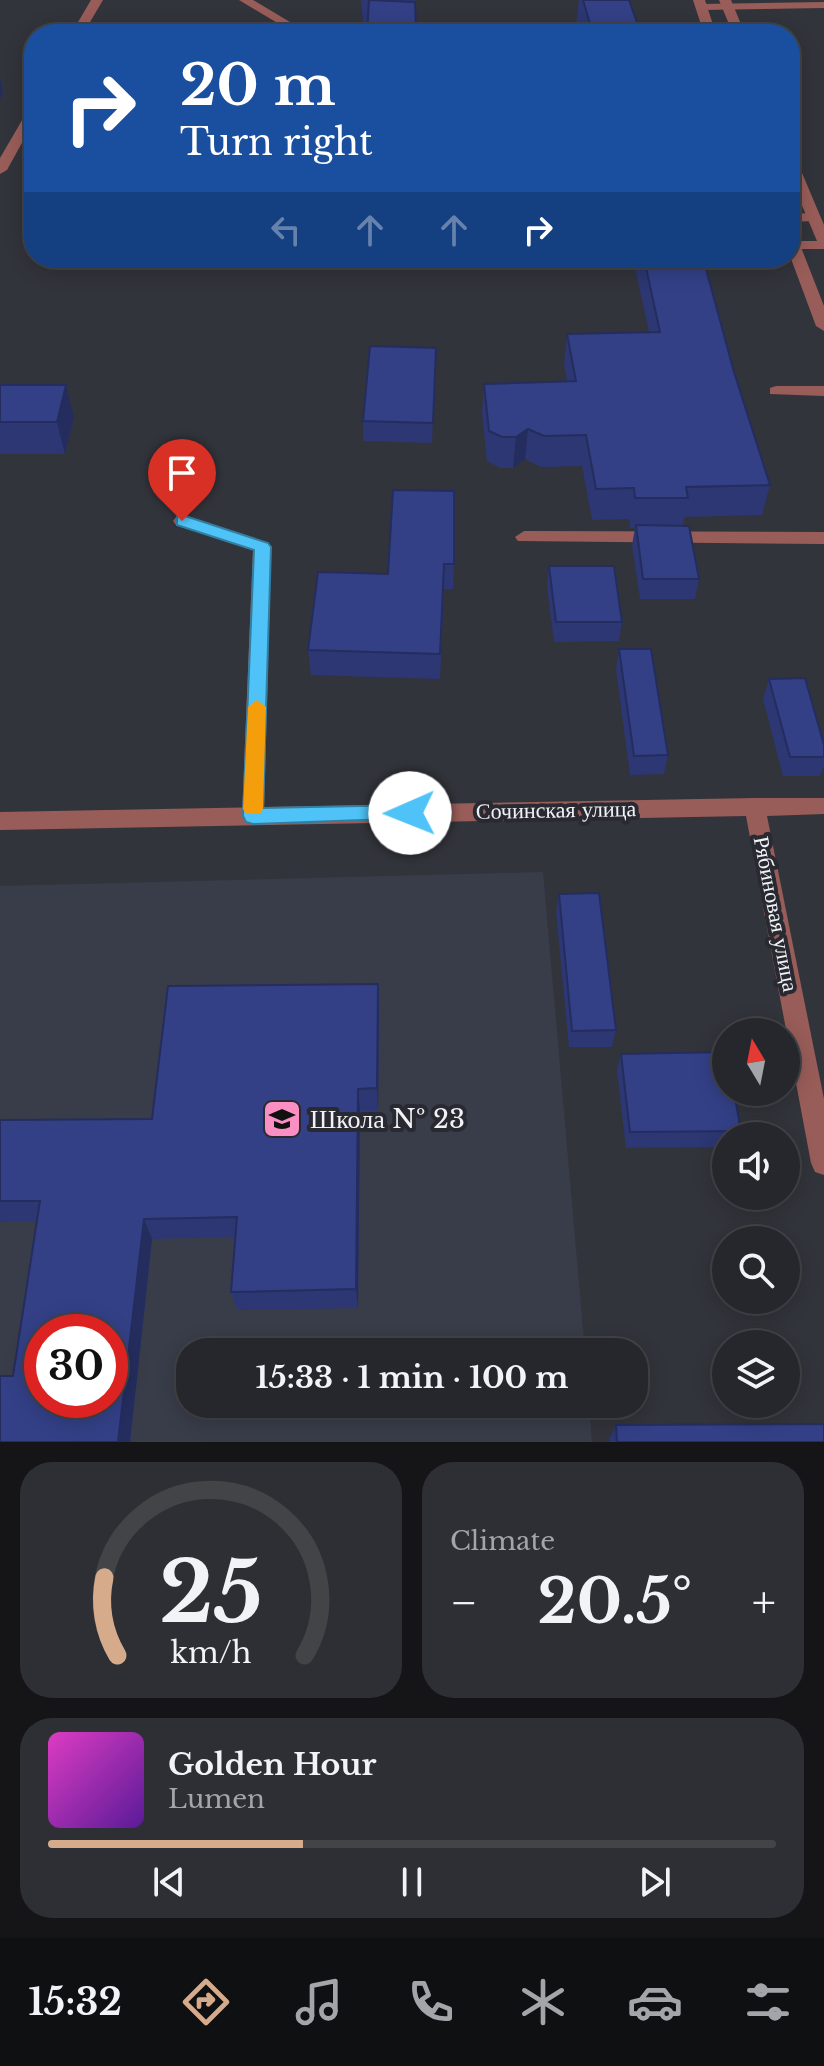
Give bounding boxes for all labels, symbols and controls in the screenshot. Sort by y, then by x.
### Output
text: 20 m [180,51,336,120]
icon: right [48,56,152,160]
text: Turn right [180,120,373,165]
icon: left [264,208,308,252]
icon: ahead [348,208,392,252]
icon: ahead [432,208,476,252]
icon: right [516,208,560,252]
pin [148,439,216,521]
icon: arrive [160,451,204,495]
position arrow [368,771,452,855]
street label: Сочинская улица [476,795,637,825]
street label: Рябиновая улица [748,834,804,994]
north arrow [712,1018,800,1106]
map controls [712,1018,800,1418]
school or university icon: Школа № 23 [261,1098,303,1140]
place label: Школа № 23 [310,1103,465,1135]
button: sound [712,1122,800,1210]
button: search [712,1226,800,1314]
speed limit sign: 30 [24,1314,128,1418]
button: layers [712,1330,800,1418]
text: 15:33 · 1 min · 100 m [256,1359,568,1396]
text: Climate [450,1525,555,1557]
text: 25 [159,1541,263,1644]
text: 20.5° [538,1565,692,1639]
text: − [450,1575,478,1630]
text: + [752,1575,776,1630]
text: km/h [170,1635,252,1671]
text: Golden Hour [168,1746,377,1783]
text: Lumen [168,1783,265,1815]
icon: previous [147,1860,191,1904]
icon: pause [390,1860,434,1904]
icon: next [633,1860,677,1904]
icon: directions [178,1974,234,2030]
icon: music [291,1974,347,2030]
icon: phone [403,1974,459,2030]
icon: climate [515,1974,571,2030]
icon: car [627,1974,683,2030]
icon: filters [740,1974,796,2030]
text: 15:32 [28,1980,122,2025]

